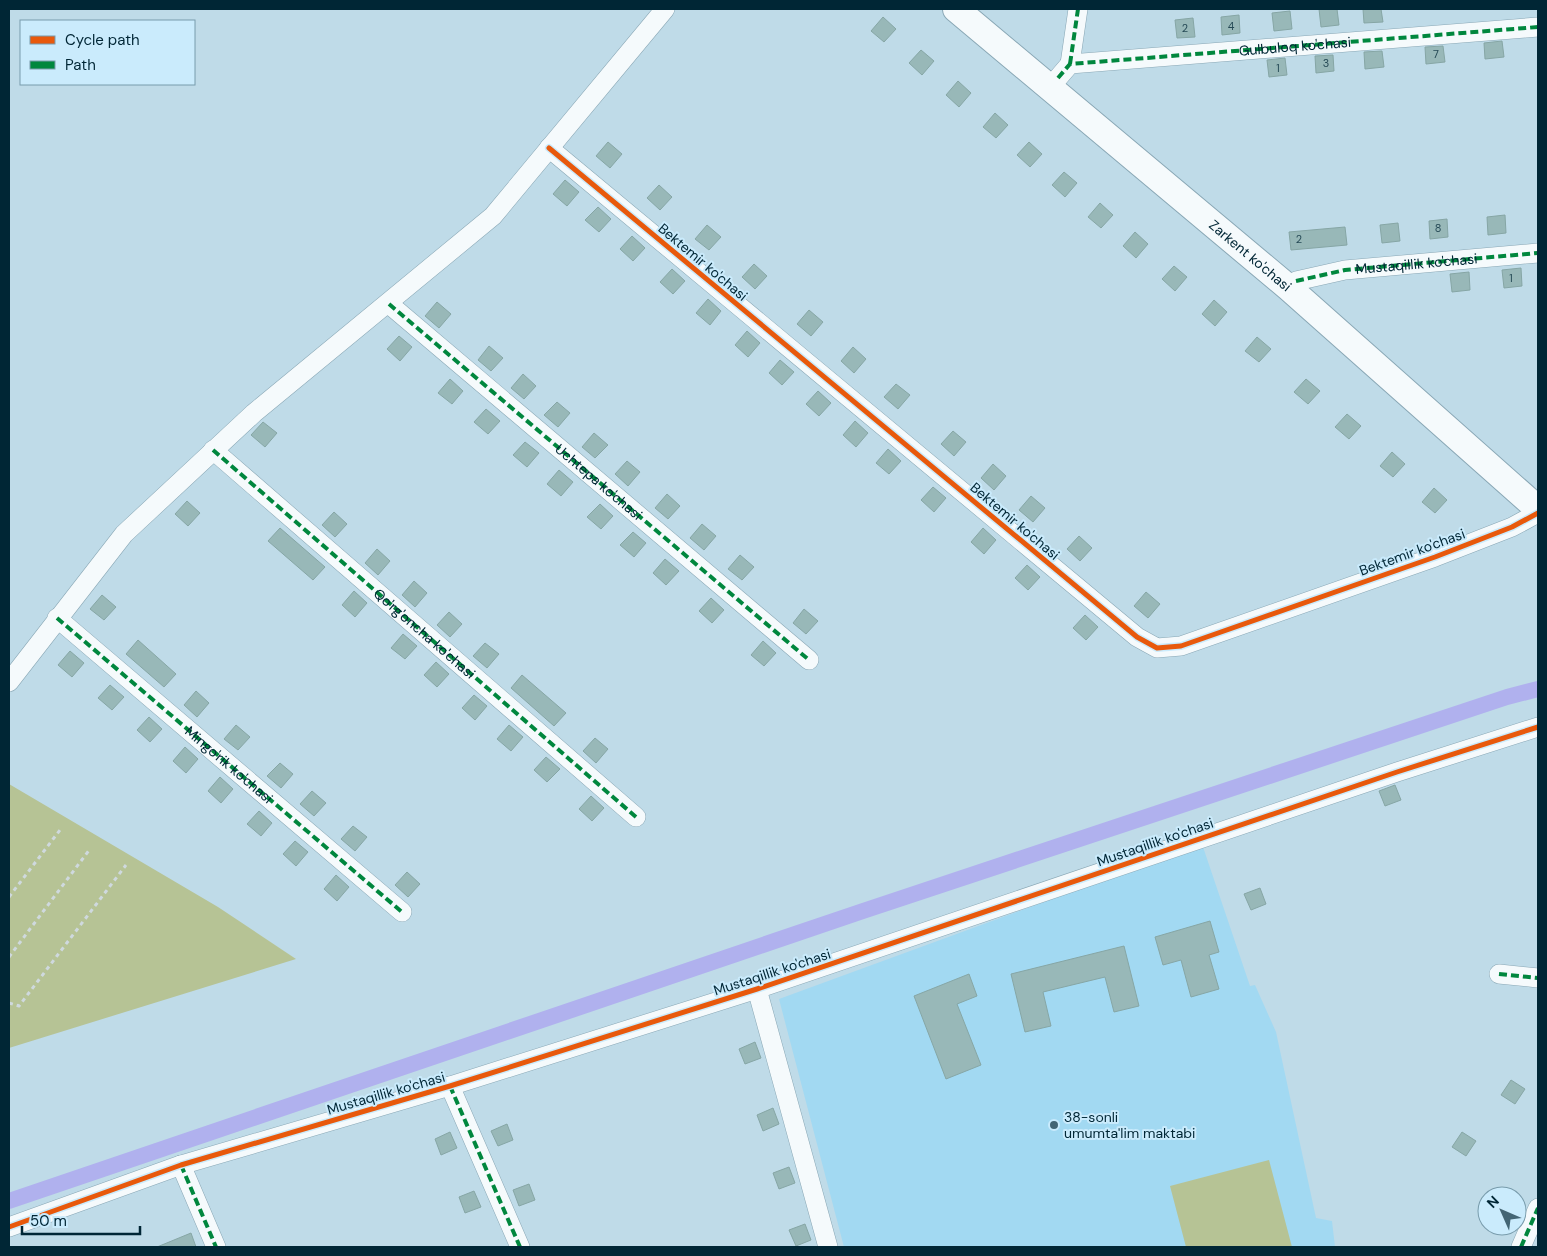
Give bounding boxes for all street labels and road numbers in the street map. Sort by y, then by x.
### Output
street label: Gulbuloq ko'chasi [1238,33,1352,60]
street label: Zarkent ko'chasi [1205,216,1295,295]
street label: Bektemir ko'chasi [655,219,751,305]
street label: Mustaqillik ko'chasi [1355,249,1478,278]
street label: Uchtepa ko'chasi [552,440,646,524]
street label: Bektemir ko'chasi [967,478,1063,564]
street label: Bektemir ko'chasi [1357,524,1467,580]
street label: Qo'rg'oncha ko'chasi [370,584,479,683]
street label: Mingo'rik ko'chasi [181,722,277,807]
street label: Mustaqillik ko'chasi [1094,814,1216,870]
street label: Mustaqillik ko'chasi [711,945,833,999]
street label: Mustaqillik ko'chasi [325,1068,447,1118]

